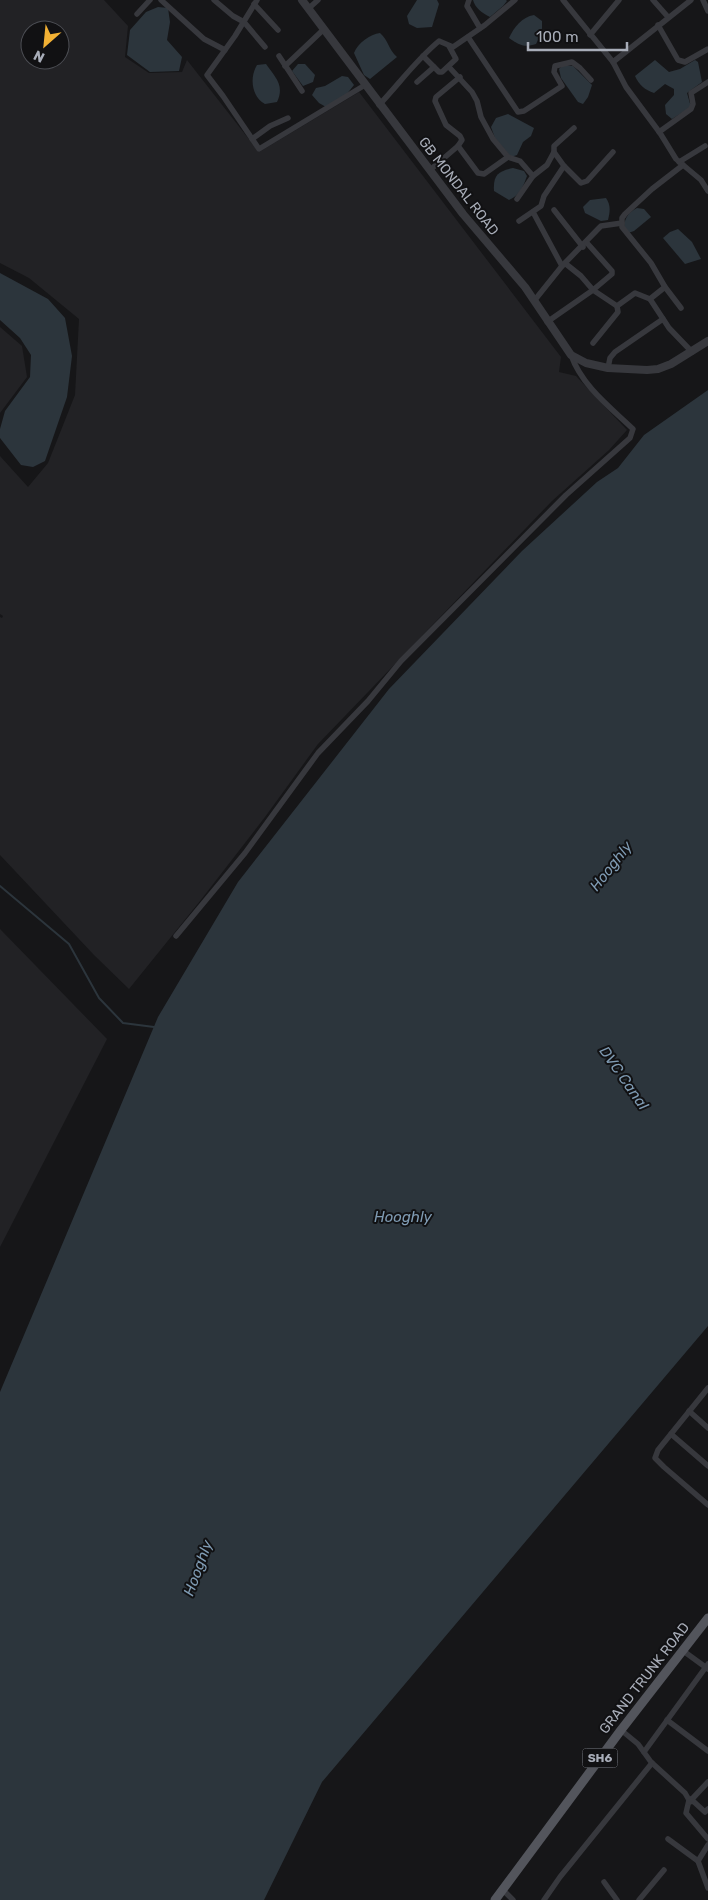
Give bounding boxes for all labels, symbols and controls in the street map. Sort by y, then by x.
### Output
north arrow [20,20,70,70]
scale bar [528,20,627,52]
text: 100 m [536,28,578,46]
text: N [31,46,48,66]
street label: GB MONDAL ROAD [415,134,502,239]
water label: Hooghly [586,837,636,894]
water label: DVC Canal [596,1043,653,1114]
water label: Hooghly [374,1208,433,1226]
water label: Hooghly [180,1537,217,1598]
street label: GRAND TRUNK ROAD [596,1619,693,1737]
road number: SH6 [582,1749,618,1768]

